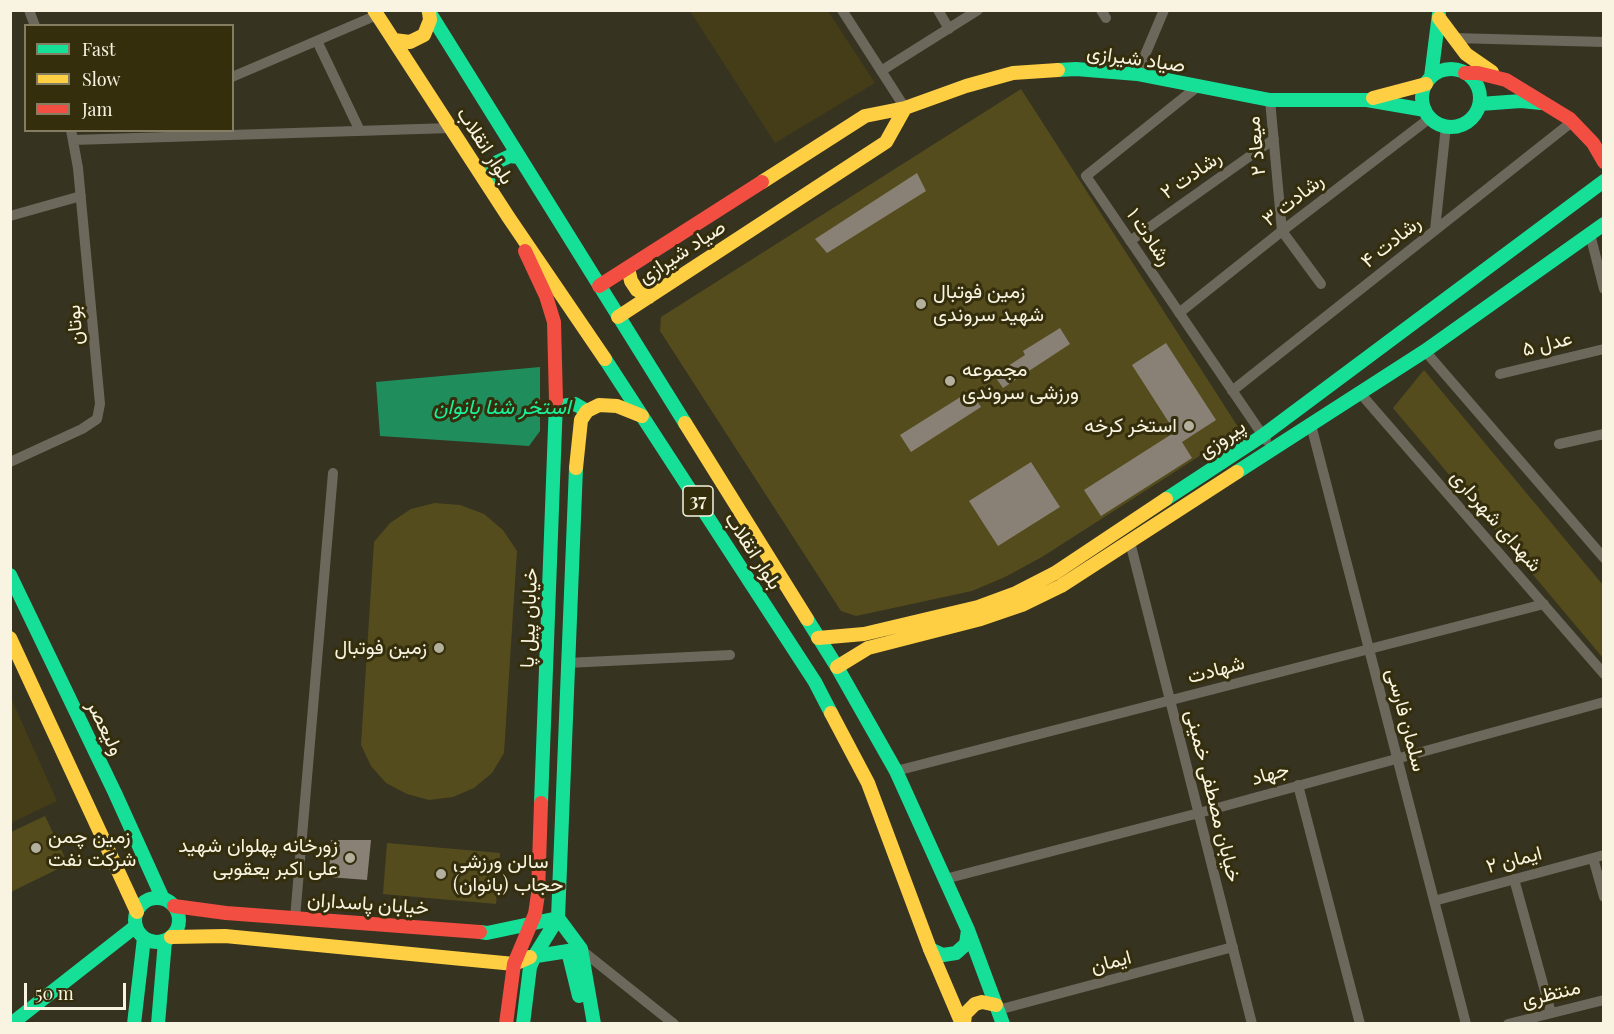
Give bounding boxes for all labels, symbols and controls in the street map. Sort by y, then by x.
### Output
legend [24,24,234,132]
text: Fast [82,37,115,61]
street label: صیاد شیرازی [1085,40,1187,78]
text: Slow [82,67,120,91]
text: Jam [82,97,112,121]
street label: بلوار انقلاب [451,103,519,189]
street label: میعاد ۲ [1241,115,1271,177]
street label: رشادت ۲ [1156,145,1226,205]
street label: رشادت ۳ [1257,169,1329,231]
street label: رشادت ۱ [1121,204,1177,270]
street label: رشادت ۴ [1356,211,1426,273]
street label: صیاد شیرازی [634,215,730,289]
place label: زمین فوتبال شهید سروندی [933,280,1044,327]
marker: زمین فوتبال شهید سروندی [914,297,928,311]
street label: بوتان [61,304,89,346]
street label: عدل ۵ [1520,326,1574,362]
place label: مجموعه ورزشی سروندی [962,358,1079,405]
marker: مجموعه ورزشی سروندی [943,374,957,388]
water label: استخر شنا بانوان [433,394,571,420]
place label: استخر کرخه [1084,414,1177,438]
street label: پیروزی [1194,414,1250,464]
marker: استخر کرخه [1182,419,1196,433]
street label: شهدای شهرداری [1445,465,1547,577]
road number: 37 [683,486,713,516]
street label: بلوار انقلاب [719,508,787,594]
street label: خیابان پیل پا [515,567,543,669]
place label: زمین فوتبال [335,636,427,660]
marker: زمین فوتبال [432,641,446,655]
street label: شهادت [1185,651,1247,689]
street label: سلمان فارسی [1381,666,1431,774]
street label: ولیعصر [81,697,129,759]
street label: خیابان مصطفی خمینی [1180,707,1246,885]
street label: جهاد [1248,757,1292,791]
place label: زمین چمن شرکت نفت [48,825,136,872]
place label: زورخانه پهلوان شهید علی اکبر یعقوبی [178,834,338,881]
marker: زمین چمن شرکت نفت [29,841,43,855]
street label: ایمان ۲ [1484,841,1544,879]
place label: سالن ورزشی حجاب (بانوان) [453,850,563,897]
marker: زورخانه پهلوان شهید علی اکبر یعقوبی [343,851,357,865]
marker: سالن ورزشی حجاب (بانوان) [434,867,448,881]
street label: خیابان پاسداران [306,888,430,920]
street label: ایمان [1088,945,1134,979]
scale bar [27,971,129,1009]
street label: منتظری [1519,975,1583,1013]
text: 50 m [35,981,74,1005]

